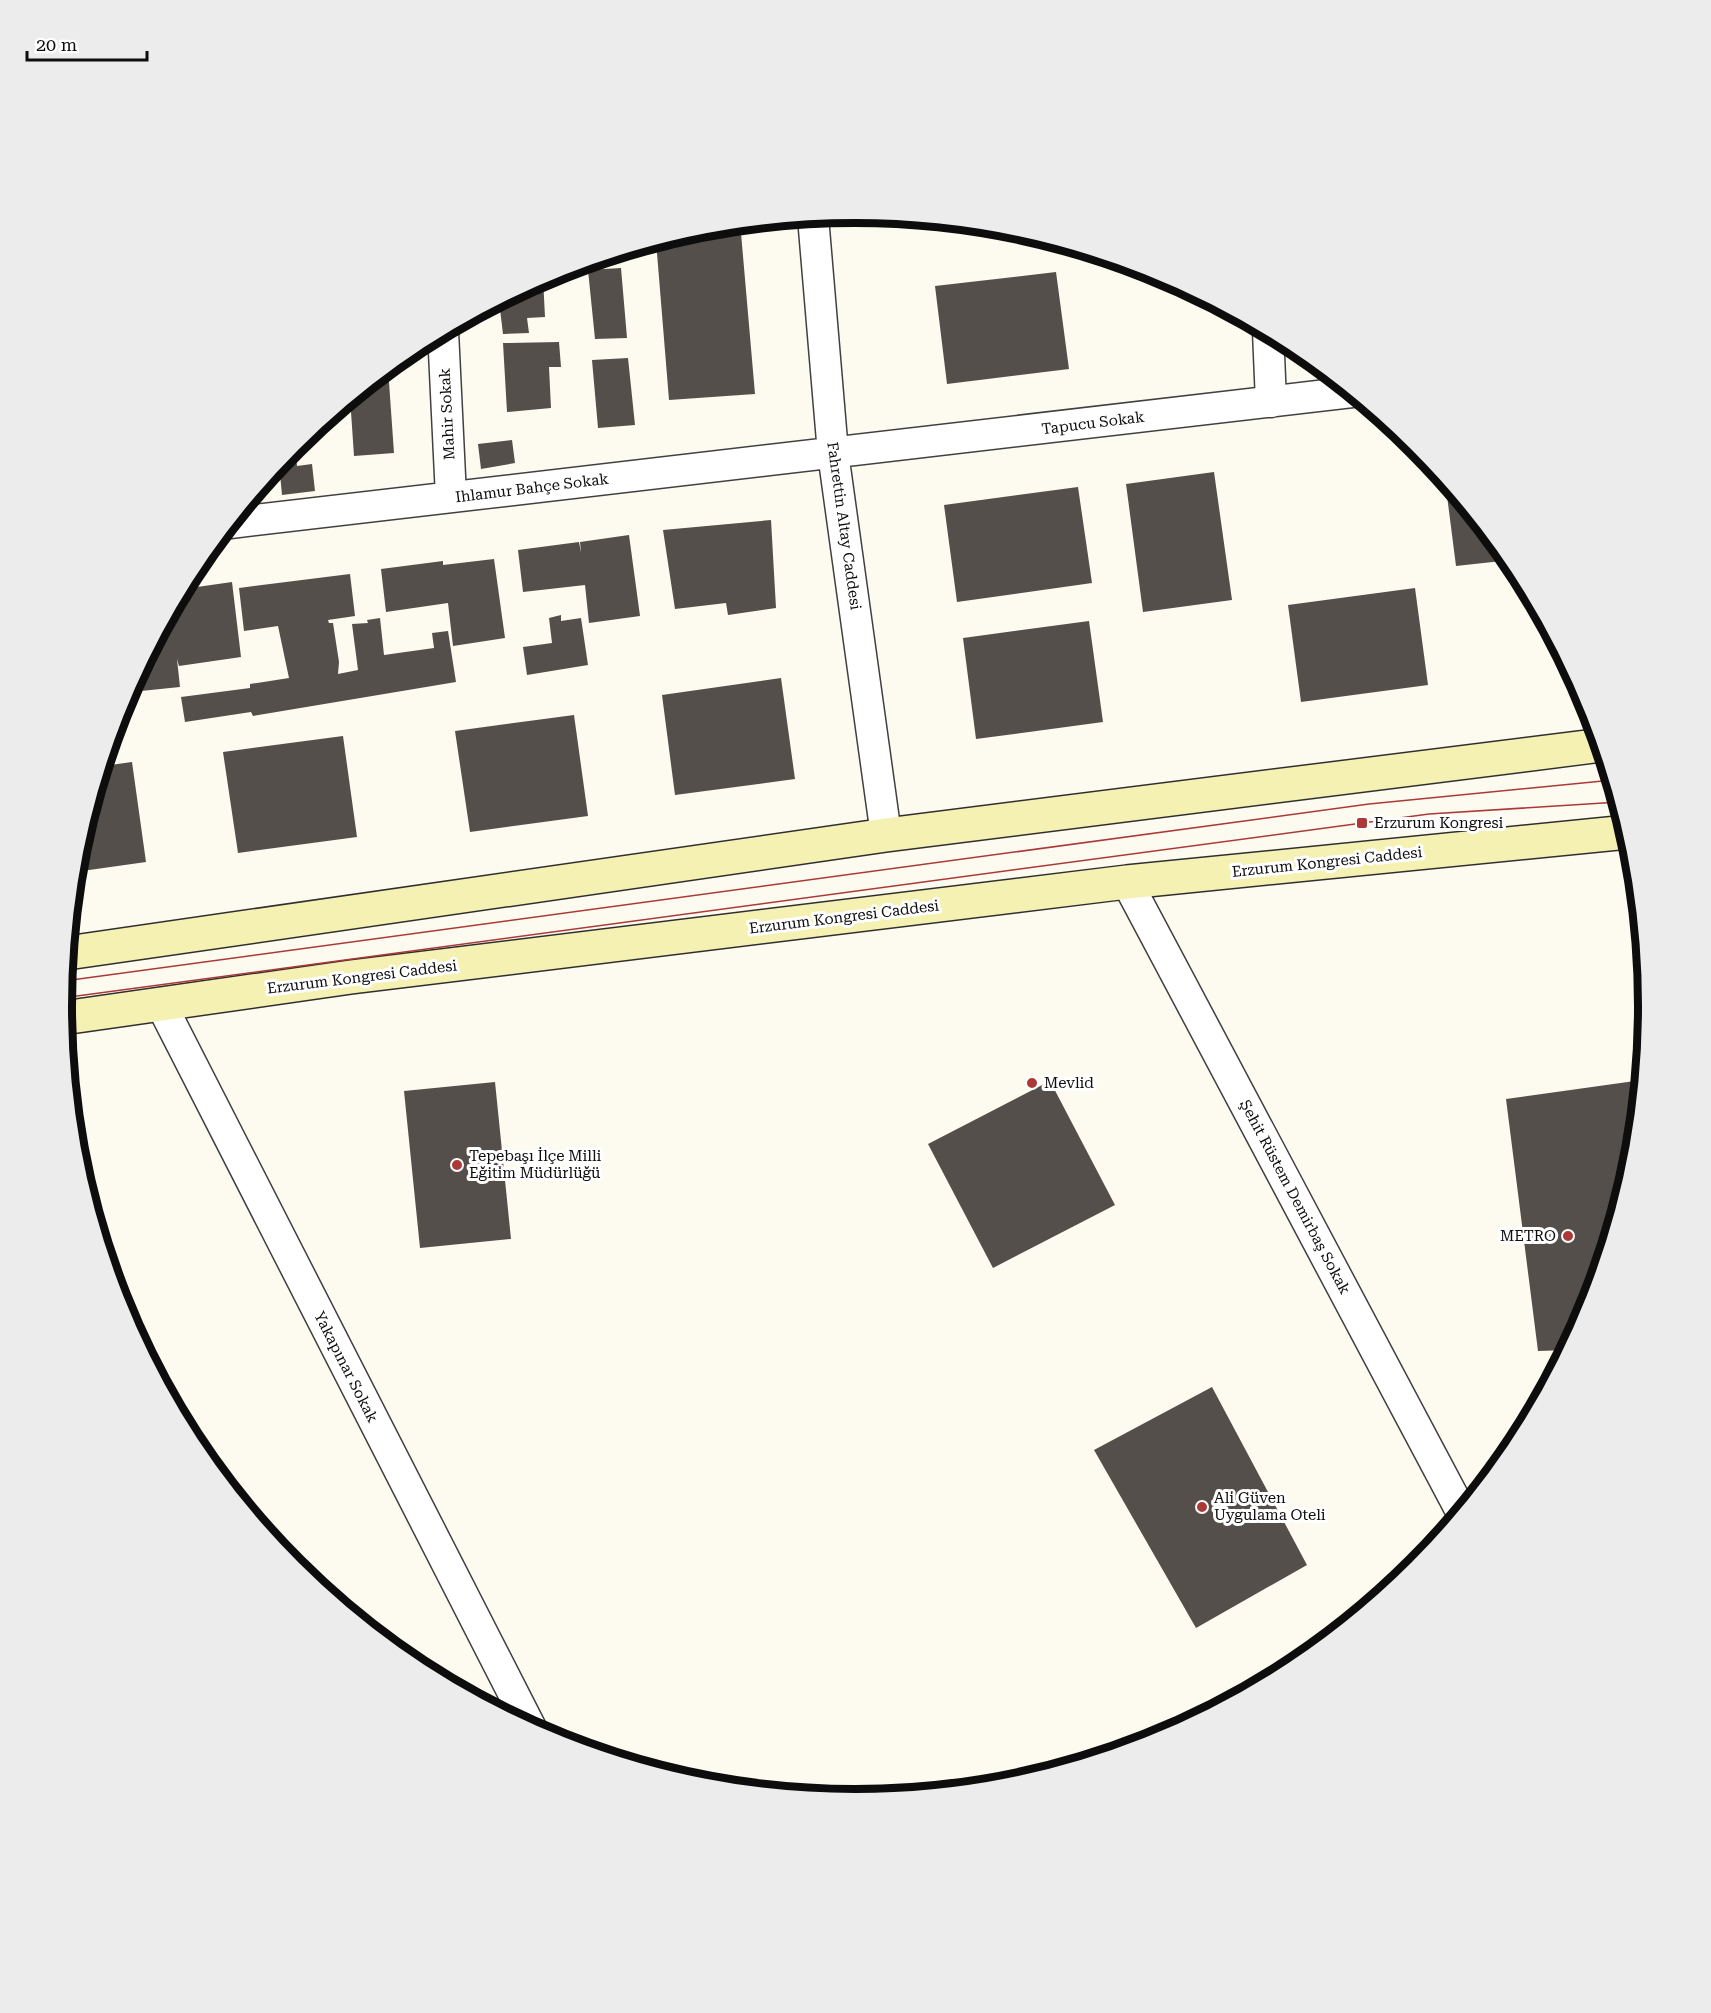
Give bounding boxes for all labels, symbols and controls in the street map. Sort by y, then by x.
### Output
scale bar [27,24,147,62]
text: 20 m [36,34,77,55]
street label: Mahir Sokak [436,367,458,460]
street label: Tapucu Sokak [1041,408,1146,438]
street label: Fahrettin Altay Caddesi [823,441,865,611]
street label: Ihlamur Bahçe Sokak [454,470,610,506]
place label: Erzurum Kongresi [1374,814,1504,832]
marker: Erzurum Kongresi [1355,816,1369,830]
street label: Erzurum Kongresi Caddesi [1231,843,1423,881]
street label: Erzurum Kongresi Caddesi [748,896,940,938]
street label: Erzurum Kongresi Caddesi [266,956,458,998]
place label: Mevlid [1044,1074,1094,1092]
marker: Mevlid [1025,1076,1039,1090]
street label: Şehit Rüstem Demirbaş Sokak [1236,1097,1354,1298]
place label: Tepebaşı İlçe Milli Eğitim Müdürlüğü [469,1147,602,1182]
marker: Tepebaşı İlçe Milli Eğitim Müdürlüğü [450,1158,464,1172]
place label: METRO [1500,1227,1556,1245]
marker: METRO [1561,1229,1575,1243]
street label: Yakapınar Sokak [310,1309,382,1426]
place label: Ali Güven Uygulama Oteli [1214,1489,1326,1524]
marker: Ali Güven Uygulama Oteli [1195,1500,1209,1514]

